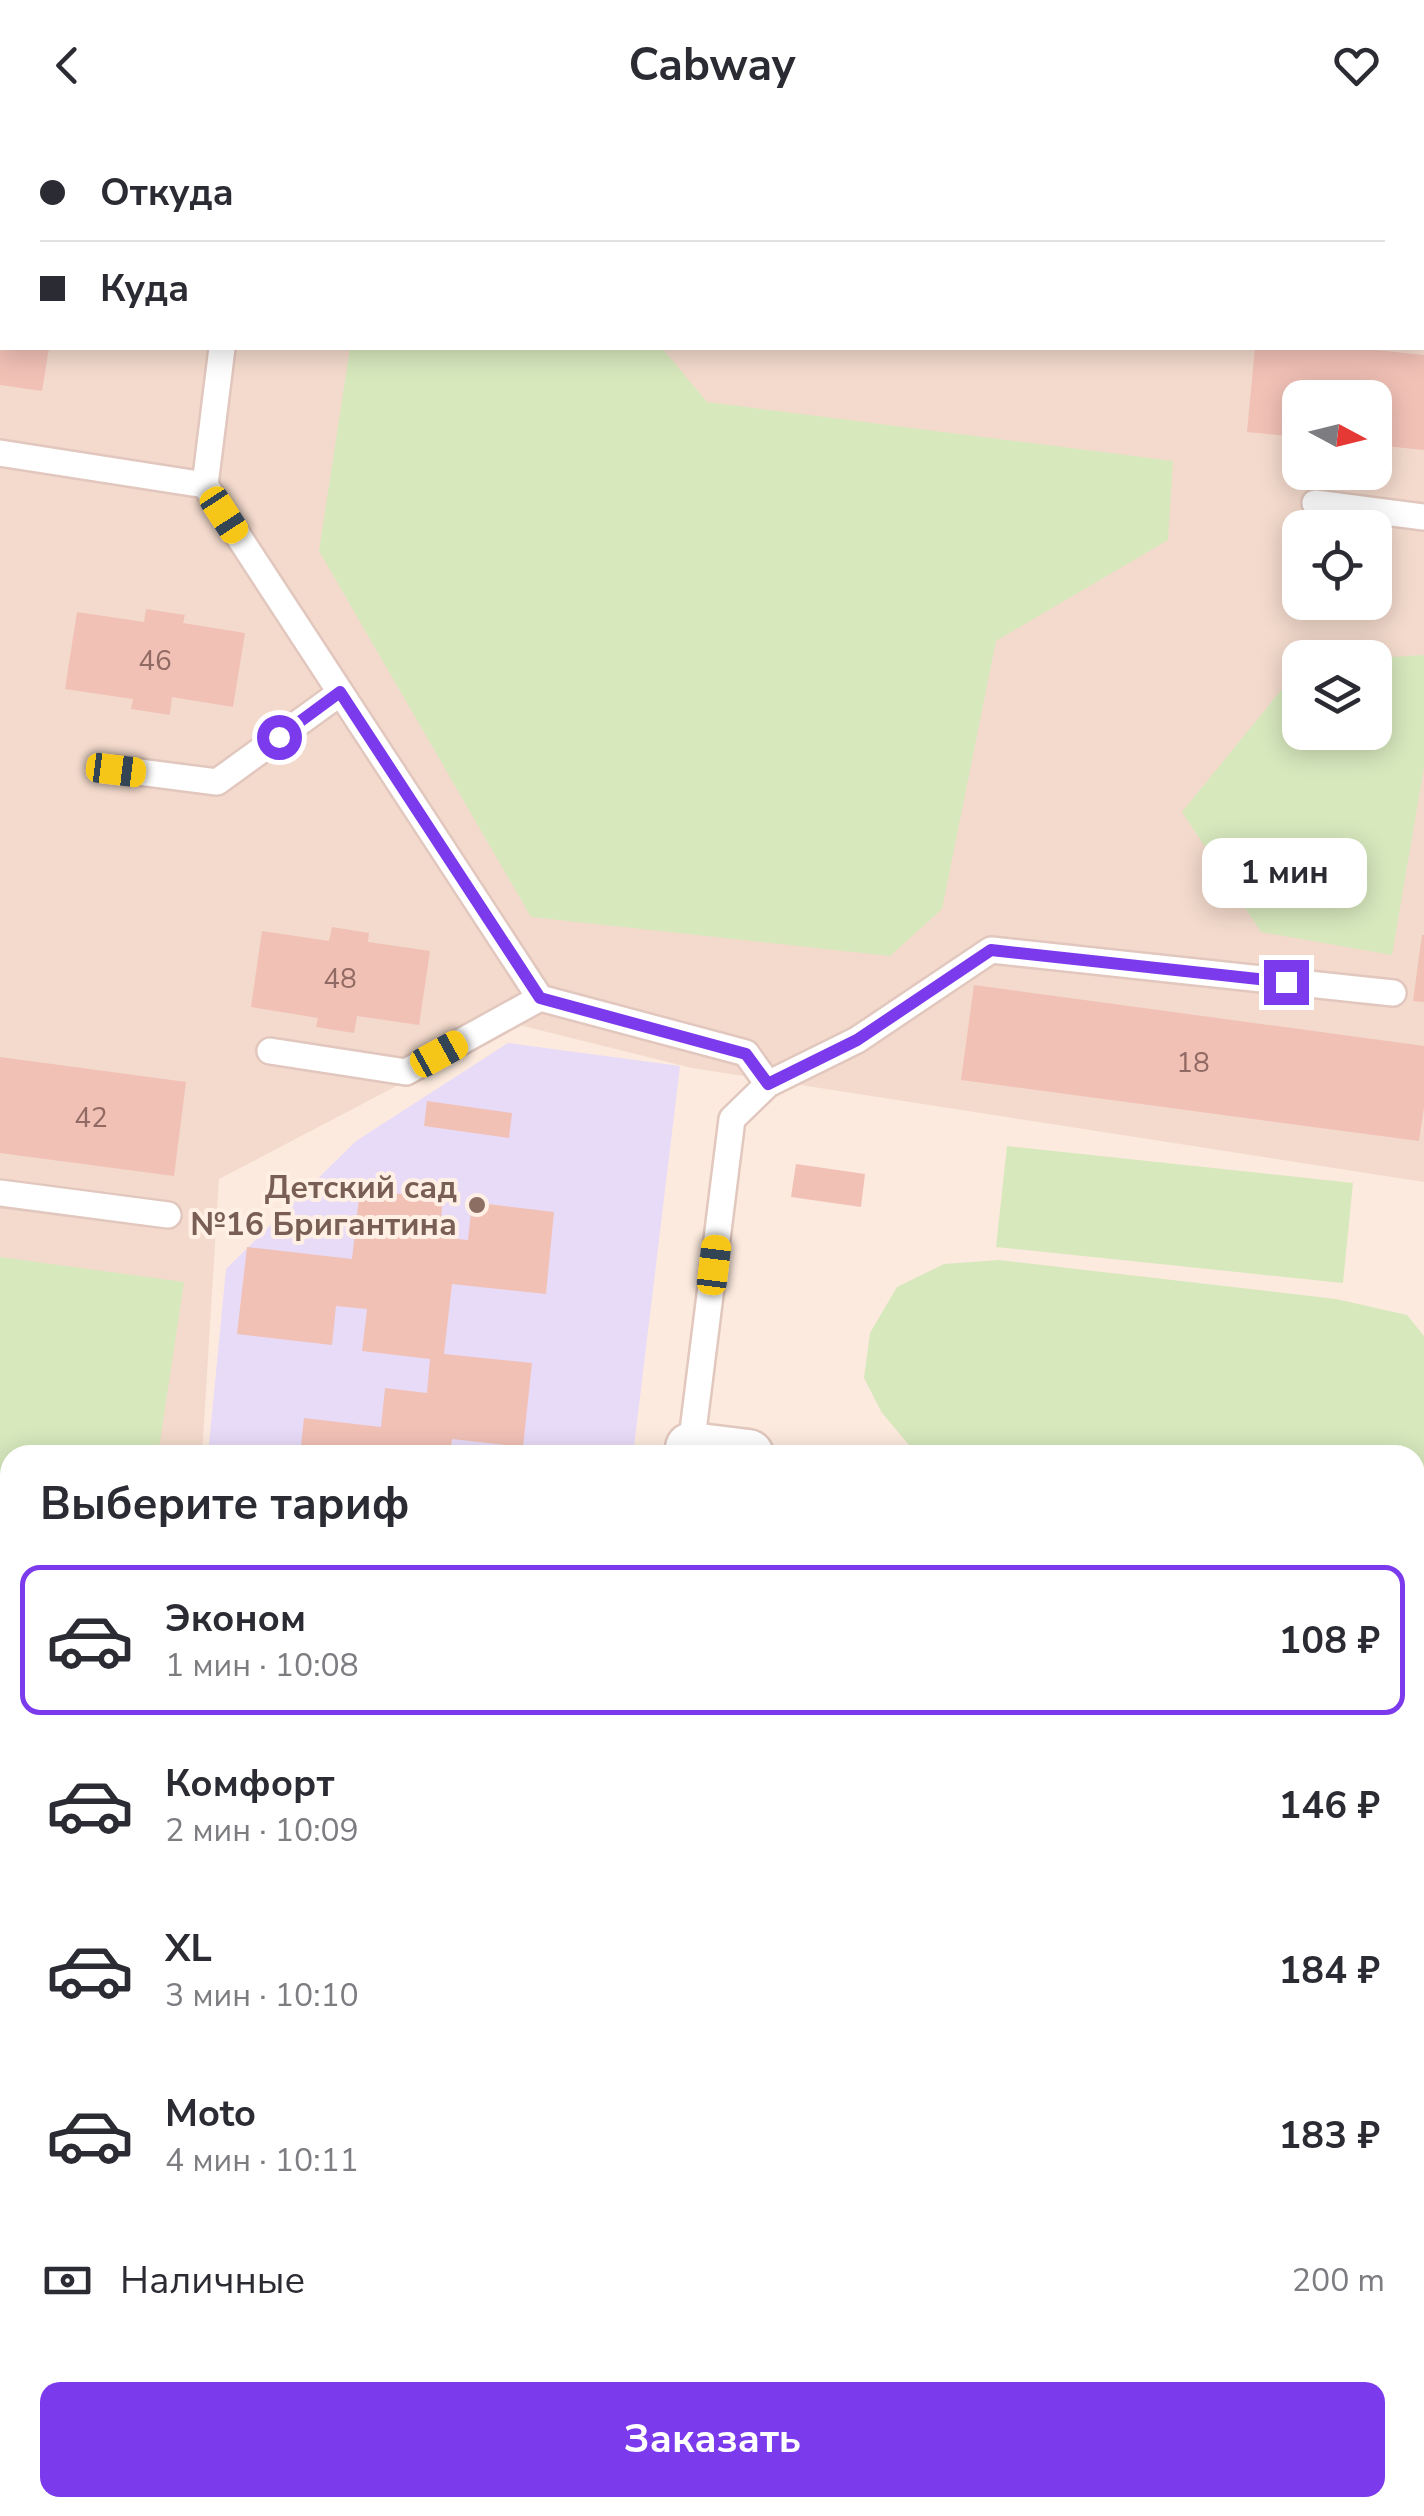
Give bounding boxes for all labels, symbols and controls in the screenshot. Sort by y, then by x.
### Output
text: Cabway [629,35,795,96]
icon: back [40,38,95,93]
icon: heart [1329,38,1384,93]
text: Откуда [100,167,234,218]
text: Куда [100,263,189,314]
north arrow [1282,380,1392,490]
map controls [1282,380,1392,750]
car [195,482,253,548]
button: locate [1282,510,1392,620]
button: layers [1282,640,1392,750]
house number: 46 [138,642,172,680]
route start [257,715,302,760]
car [84,751,148,789]
callout: 1 мин [1204,837,1368,907]
text: 1 мин [1240,851,1329,894]
house number: 48 [323,960,357,998]
route end [1264,960,1309,1005]
car [405,1026,473,1082]
house number: 18 [1176,1044,1210,1082]
house number: 42 [74,1099,108,1137]
place label: Детский сад №16 Бригантина [190,1166,457,1246]
marker: Детский сад №16 Бригантина [466,1194,488,1216]
car [695,1233,733,1297]
text: Выберите тариф [40,1474,410,1535]
text: Эконом [165,1593,306,1644]
icon: car [45,1595,135,1685]
text: 108 ₽ [1279,1615,1380,1666]
text: 1 мин · 10:08 [165,1644,359,1687]
text: Комфорт [165,1758,334,1809]
icon: car [45,1760,135,1850]
text: 146 ₽ [1279,1780,1380,1831]
text: 2 мин · 10:09 [165,1809,359,1852]
text: XL [165,1923,212,1974]
icon: car [45,1925,135,2015]
text: 184 ₽ [1279,1945,1380,1996]
text: 3 мин · 10:10 [165,1974,359,2017]
text: Moto [165,2088,256,2139]
icon: car [45,2090,135,2180]
text: 183 ₽ [1279,2110,1380,2161]
text: 4 мин · 10:11 [165,2139,359,2182]
icon: cash [40,2253,95,2308]
text: Наличные [120,2255,305,2306]
text: 200 m [1292,2259,1385,2302]
button: Заказать [40,2382,1385,2497]

